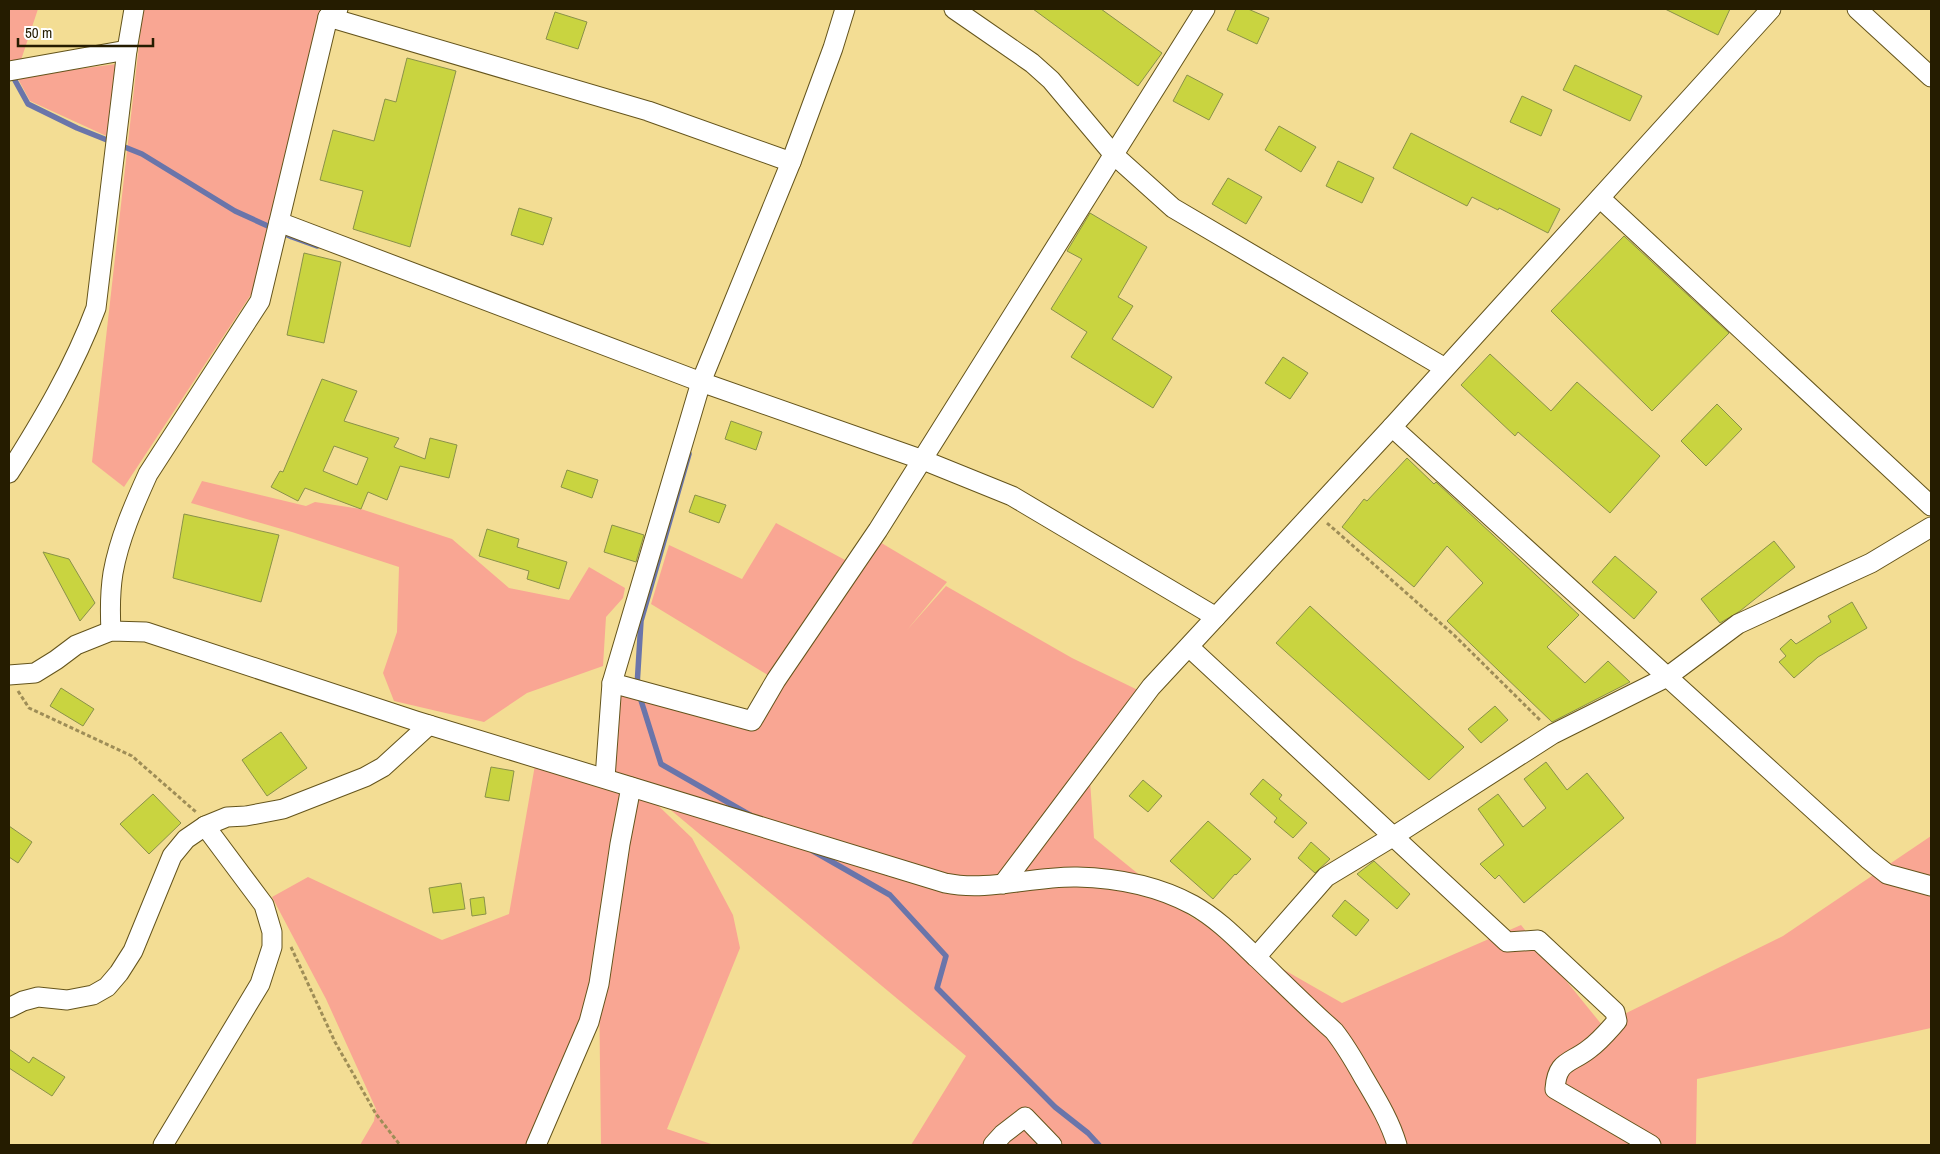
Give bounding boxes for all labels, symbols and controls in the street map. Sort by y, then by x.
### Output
scale bar [18,15,152,47]
text: 50 m [25,22,52,43]

